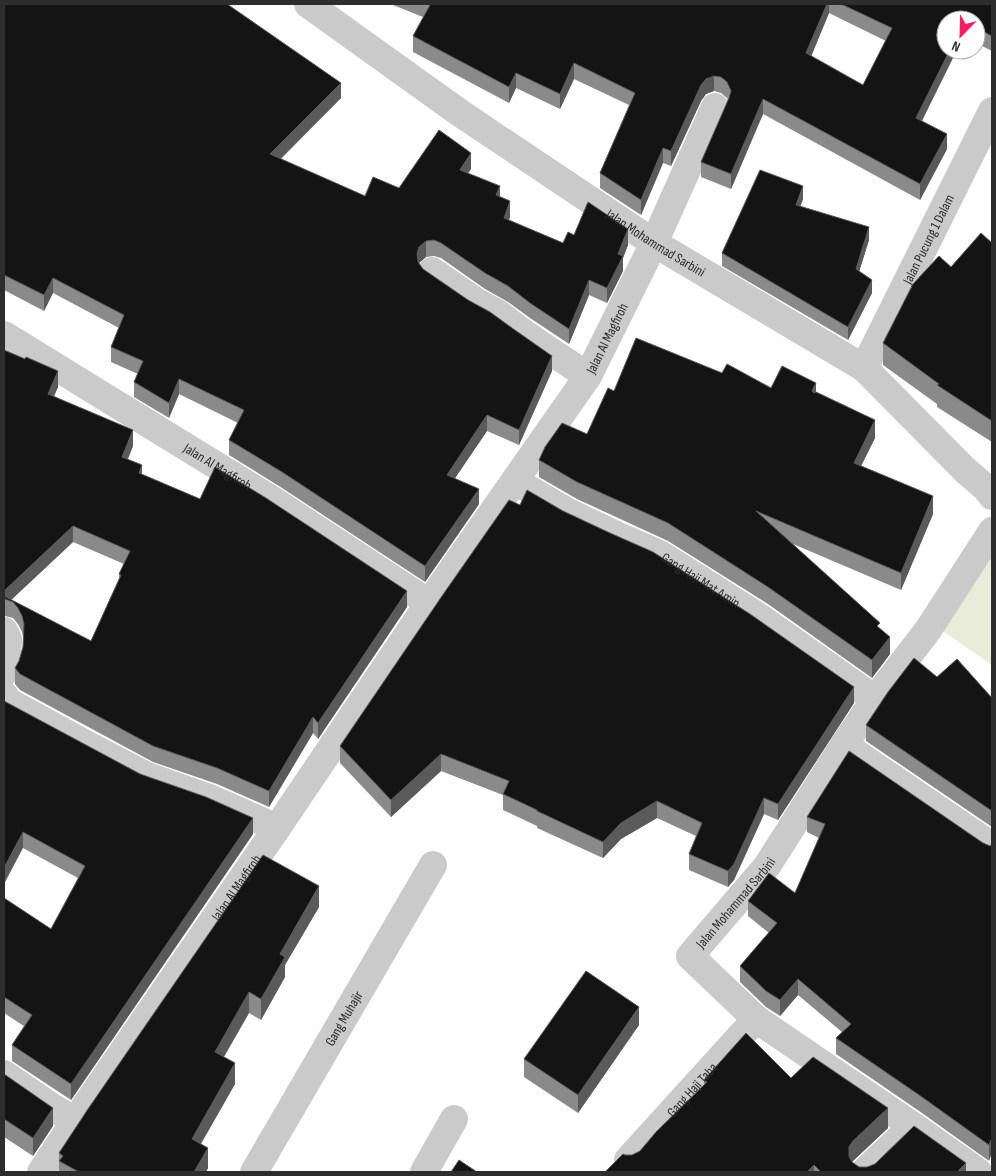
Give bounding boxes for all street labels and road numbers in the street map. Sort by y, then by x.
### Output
street label: Jalan Pucung 1 Dalam [898,191,958,288]
street label: Jalan Mohammad Sarbini [602,204,709,280]
street label: Jalan Al Magfiroh [582,300,631,377]
street label: Jalan Al Magfiroh [180,439,255,494]
street label: Gang Haji Mat Amin [658,549,744,611]
street label: Jalan Al Magfiroh [207,851,265,925]
street label: Jalan Mohammad Sarbini [691,854,779,952]
street label: Gang Muhajir [321,988,366,1049]
street label: Gang Haji Taba [663,1059,721,1120]

